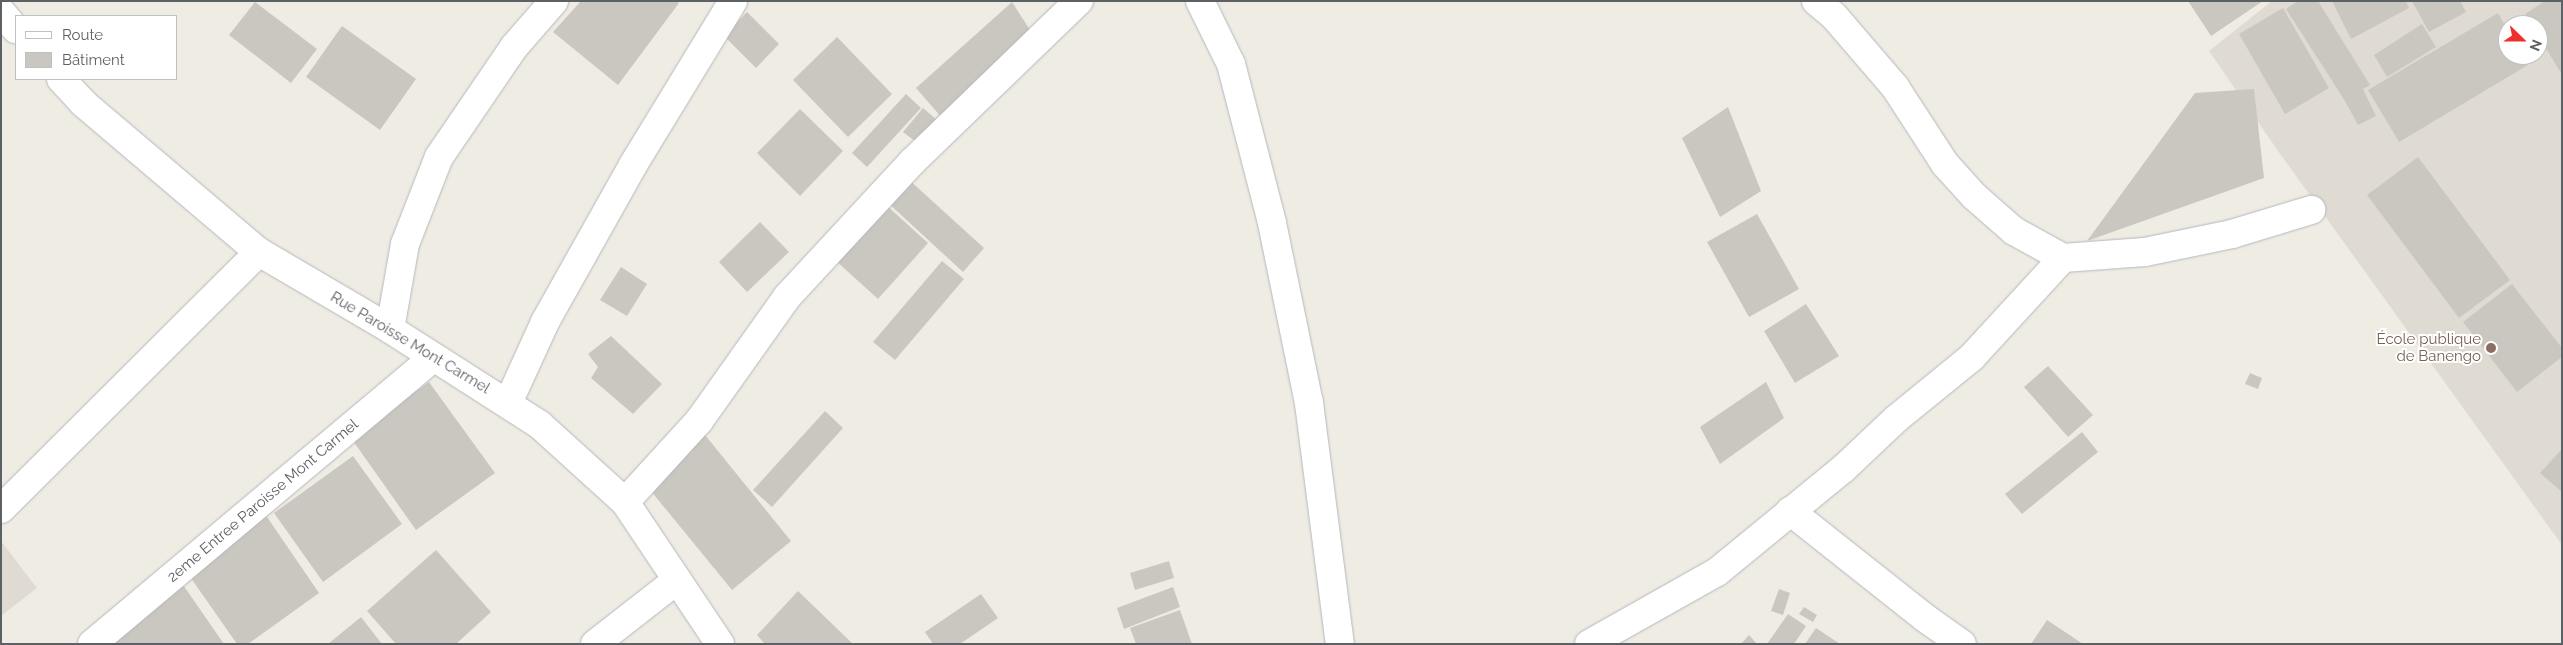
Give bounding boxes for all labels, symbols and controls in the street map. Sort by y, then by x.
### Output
legend [15,15,178,80]
north arrow [2498,15,2548,65]
text: Route [62,26,103,44]
text: N [2527,37,2545,53]
text: Bâtiment [62,51,125,69]
street label: Rue Paroisse Mont Carmel [327,288,493,398]
place label: École publique de Banengo [2377,330,2481,365]
marker: École publique de Banengo [2485,342,2497,354]
street label: 2eme Entree Paroisse Mont Carmel [164,416,362,586]

